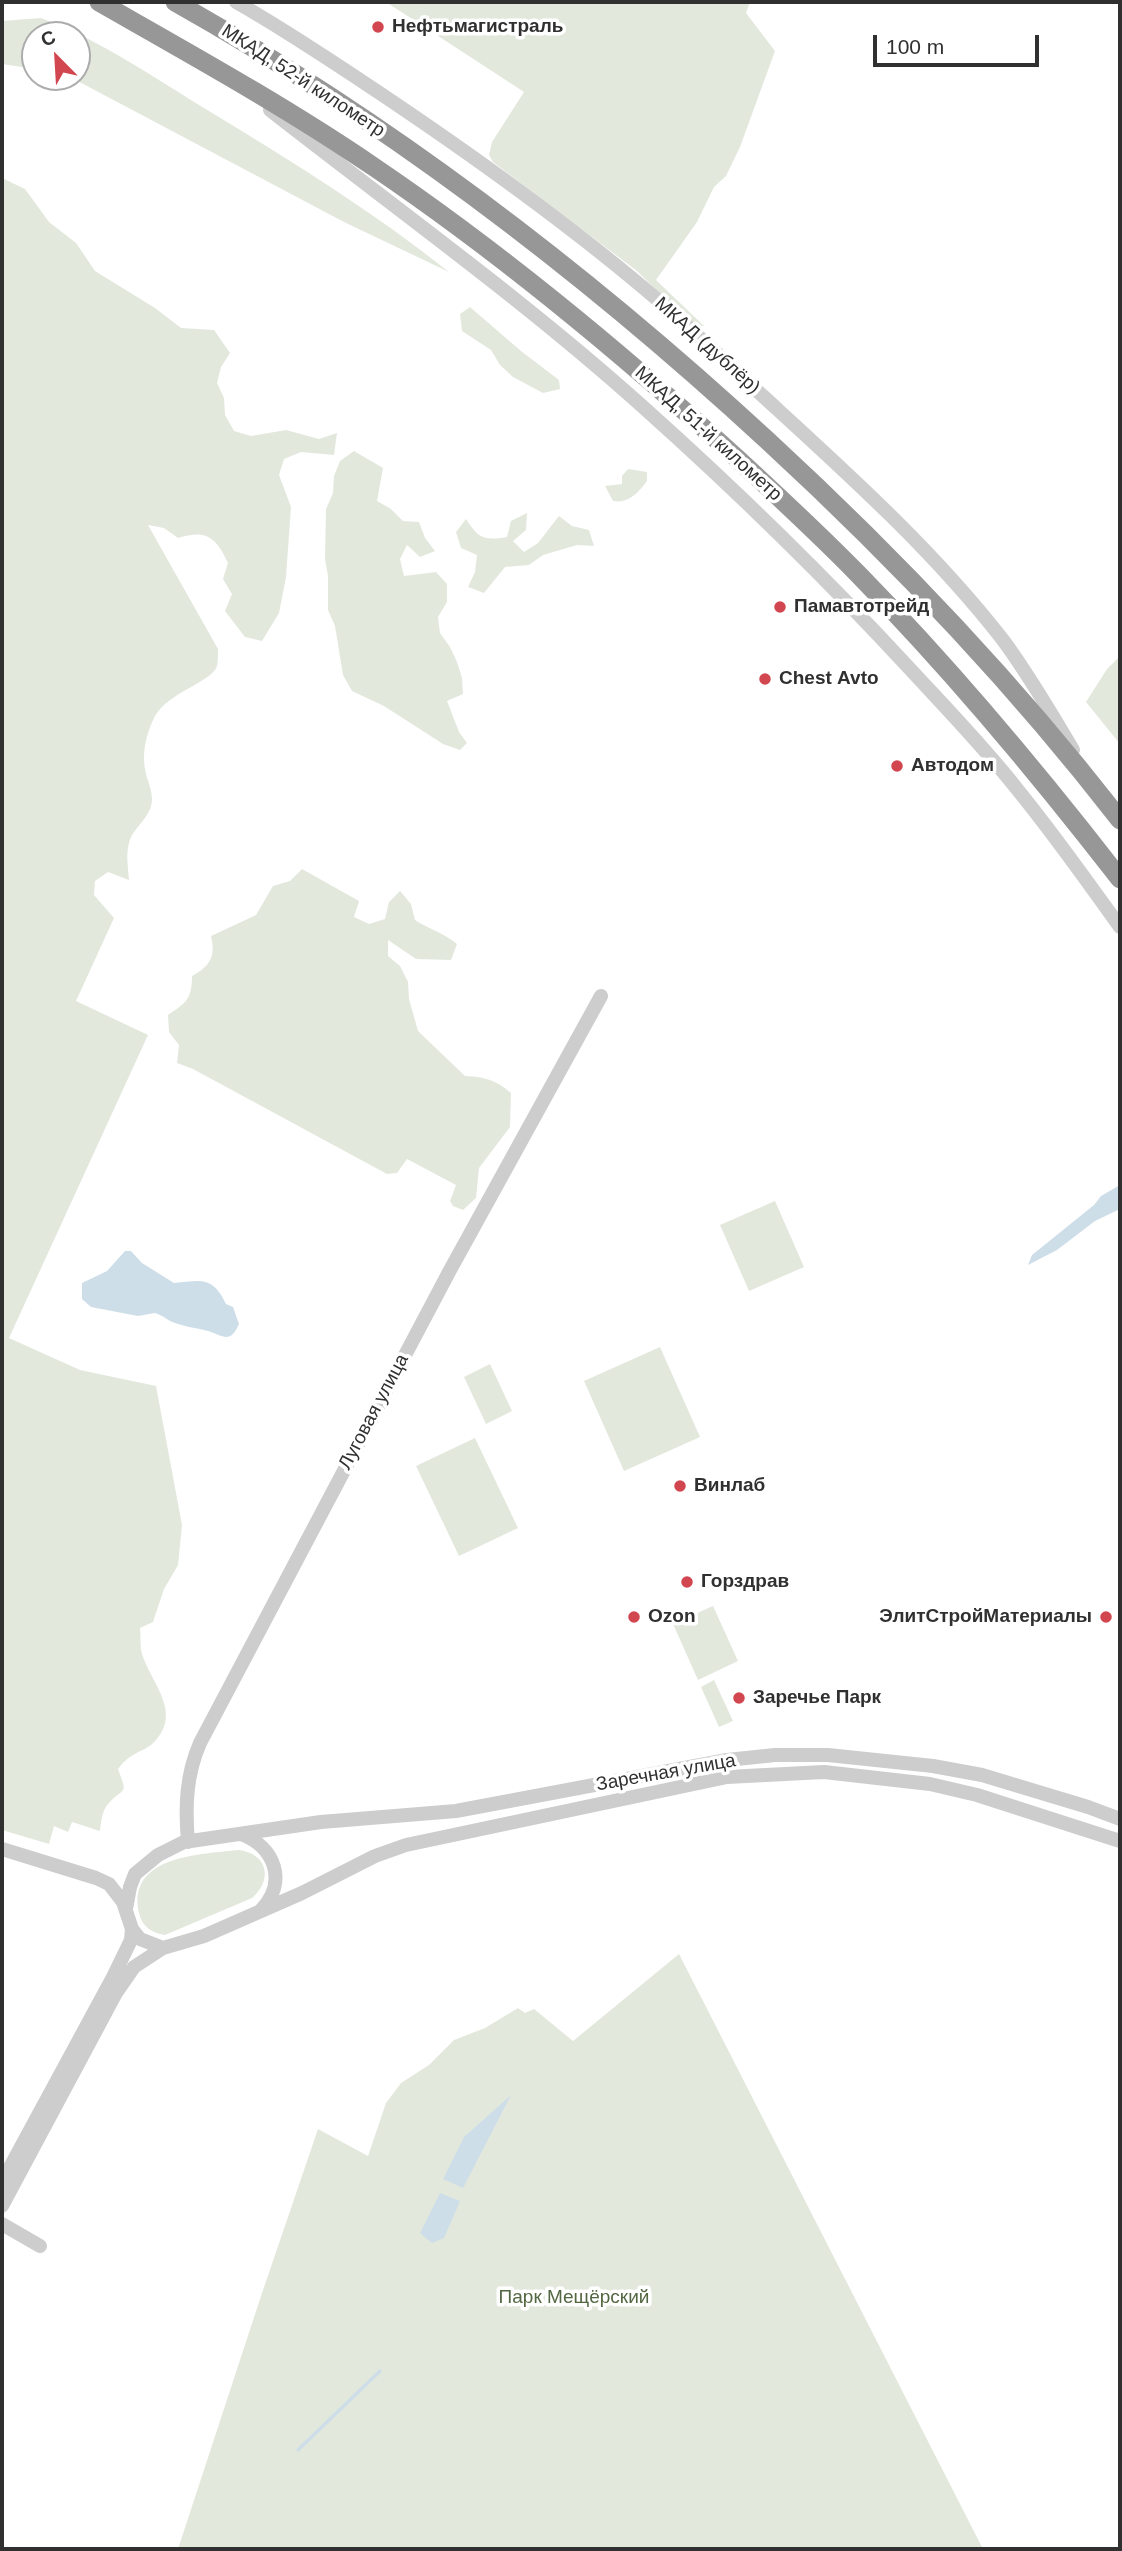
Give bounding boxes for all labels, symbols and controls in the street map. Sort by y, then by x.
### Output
place label: Нефтьмагистраль [392,16,563,38]
marker: Нефтьмагистраль [370,19,386,35]
street label: МКАД, 52-й километр [217,20,389,142]
north arrow [21,21,91,91]
scale bar [877,21,1043,65]
text: С [38,26,59,51]
text: 100 m [886,35,944,58]
street label: МКАД (дублёр) [650,293,764,399]
street label: МКАД, 51-й километр [630,362,786,506]
place label: Памавтотрейд [794,596,929,618]
marker: Памавтотрейд [772,599,788,615]
place label: Chest Avto [779,668,879,690]
marker: Chest Avto [757,671,773,687]
place label: Автодом [911,755,994,777]
marker: Автодом [889,758,905,774]
street label: Луговая улица [334,1350,414,1474]
place label: Винлаб [694,1475,765,1497]
marker: Винлаб [672,1478,688,1494]
place label: Горздрав [701,1571,789,1593]
marker: Горздрав [679,1574,695,1590]
place label: Ozon [648,1606,695,1628]
place label: ЭлитСтройМатериалы [879,1606,1092,1628]
marker: Ozon [626,1609,642,1625]
marker: ЭлитСтройМатериалы [1098,1609,1114,1625]
place label: Заречье Парк [753,1687,881,1709]
marker: Заречье Парк [731,1690,747,1706]
street label: Заречная улица [594,1750,738,1796]
park label: Парк Мещёрский [499,2287,649,2309]

